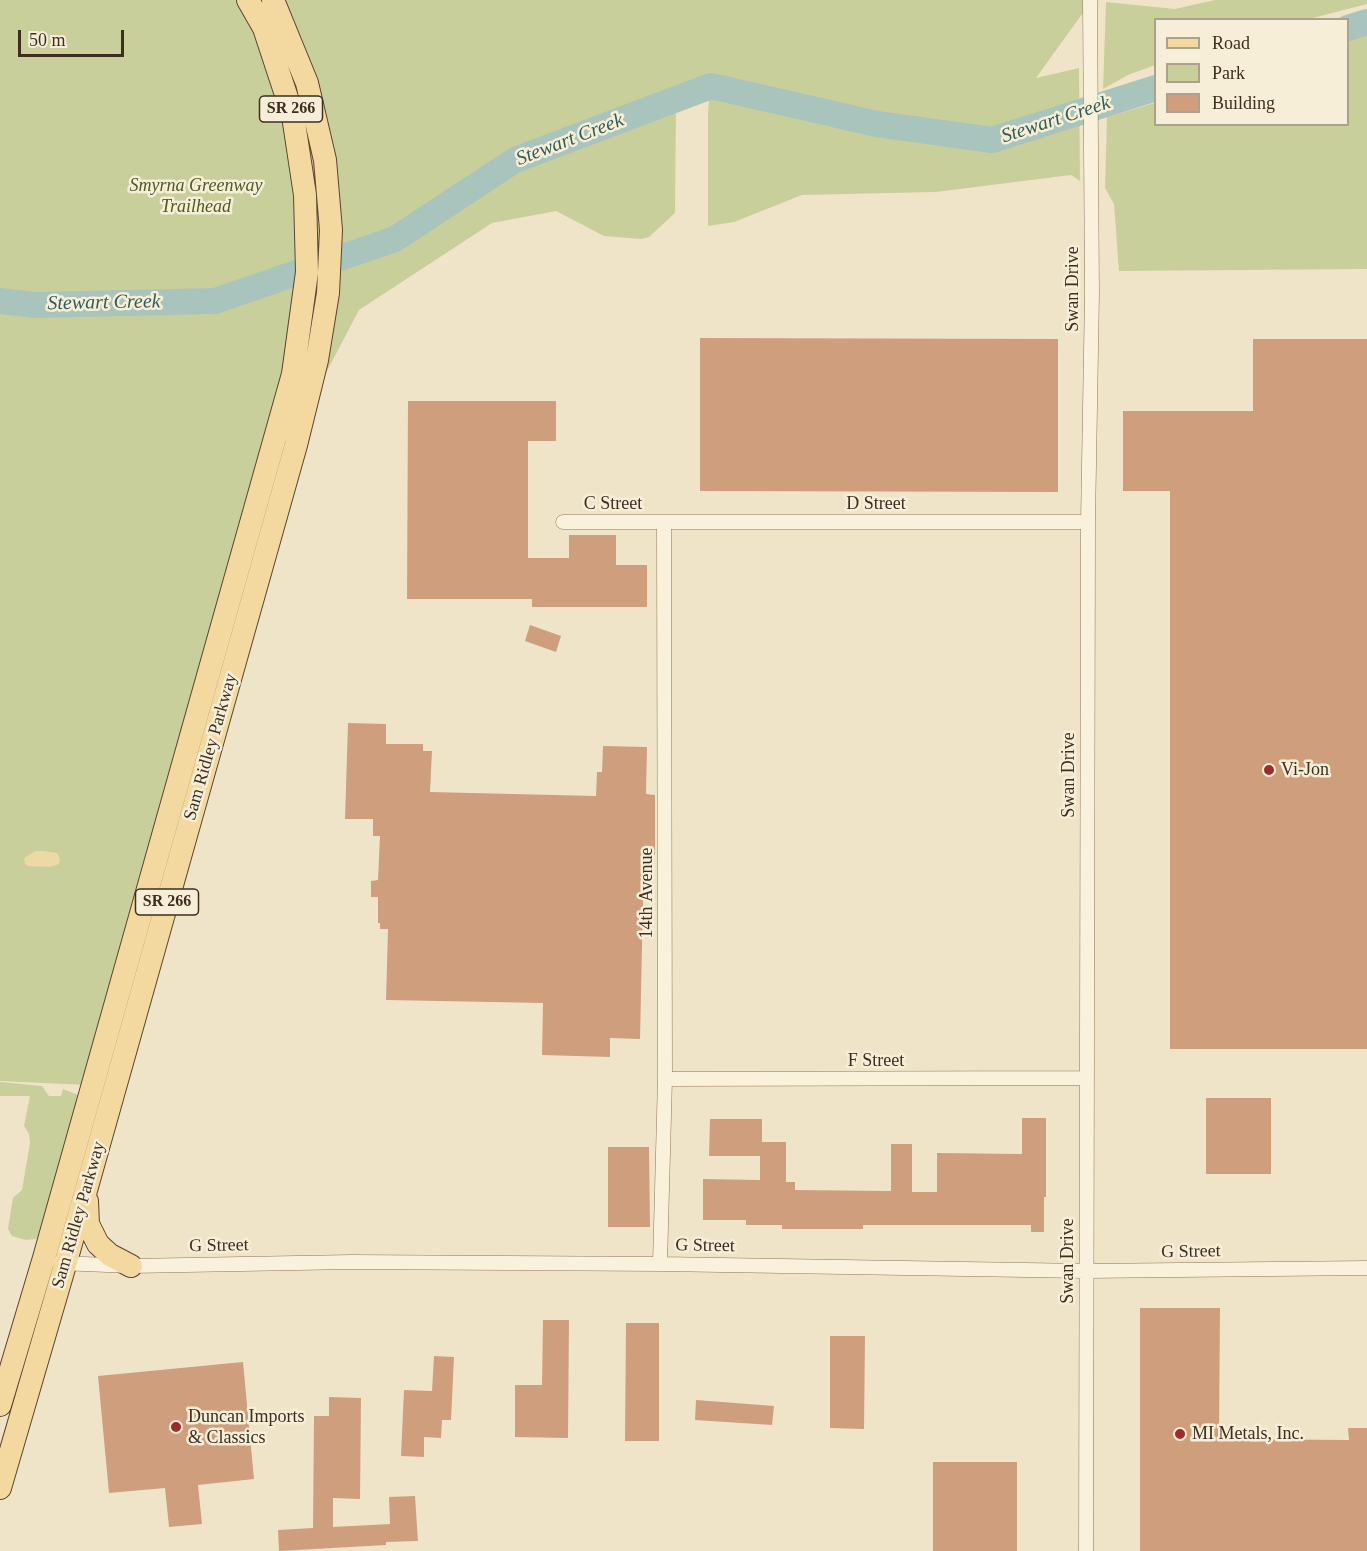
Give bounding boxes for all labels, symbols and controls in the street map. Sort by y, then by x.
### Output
scale bar [21,18,128,56]
legend [1154,18,1349,126]
text: 50 m [29,30,66,50]
text: Road [1212,33,1250,53]
text: Park [1212,63,1245,83]
water label: Stewart Creek [998,91,1114,149]
text: Building [1212,93,1275,113]
road number: SR 266 [260,96,322,122]
water label: Stewart Creek [513,109,627,171]
park label: Smyrna Greenway Trailhead [130,175,262,218]
street label: Swan Drive [1062,246,1084,332]
water label: Stewart Creek [47,290,161,316]
street label: C Street [584,493,642,515]
street label: D Street [846,493,906,515]
street label: Sam Ridley Parkway [180,671,242,823]
street label: Swan Drive [1058,732,1080,818]
place label: Vi-Jon [1281,759,1329,781]
marker: Vi-Jon [1262,763,1276,777]
street label: 14th Avenue [636,847,658,939]
road number: SR 266 [136,889,198,915]
street label: F Street [848,1050,904,1072]
street label: Sam Ridley Parkway [48,1139,110,1291]
street label: Swan Drive [1057,1218,1079,1304]
street label: G Street [189,1235,249,1257]
street label: G Street [675,1235,735,1257]
street label: G Street [1161,1241,1221,1263]
place label: Duncan Imports & Classics [188,1406,304,1448]
marker: Duncan Imports & Classics [169,1420,183,1434]
place label: MI Metals, Inc. [1192,1423,1304,1445]
marker: MI Metals, Inc. [1173,1427,1187,1441]

